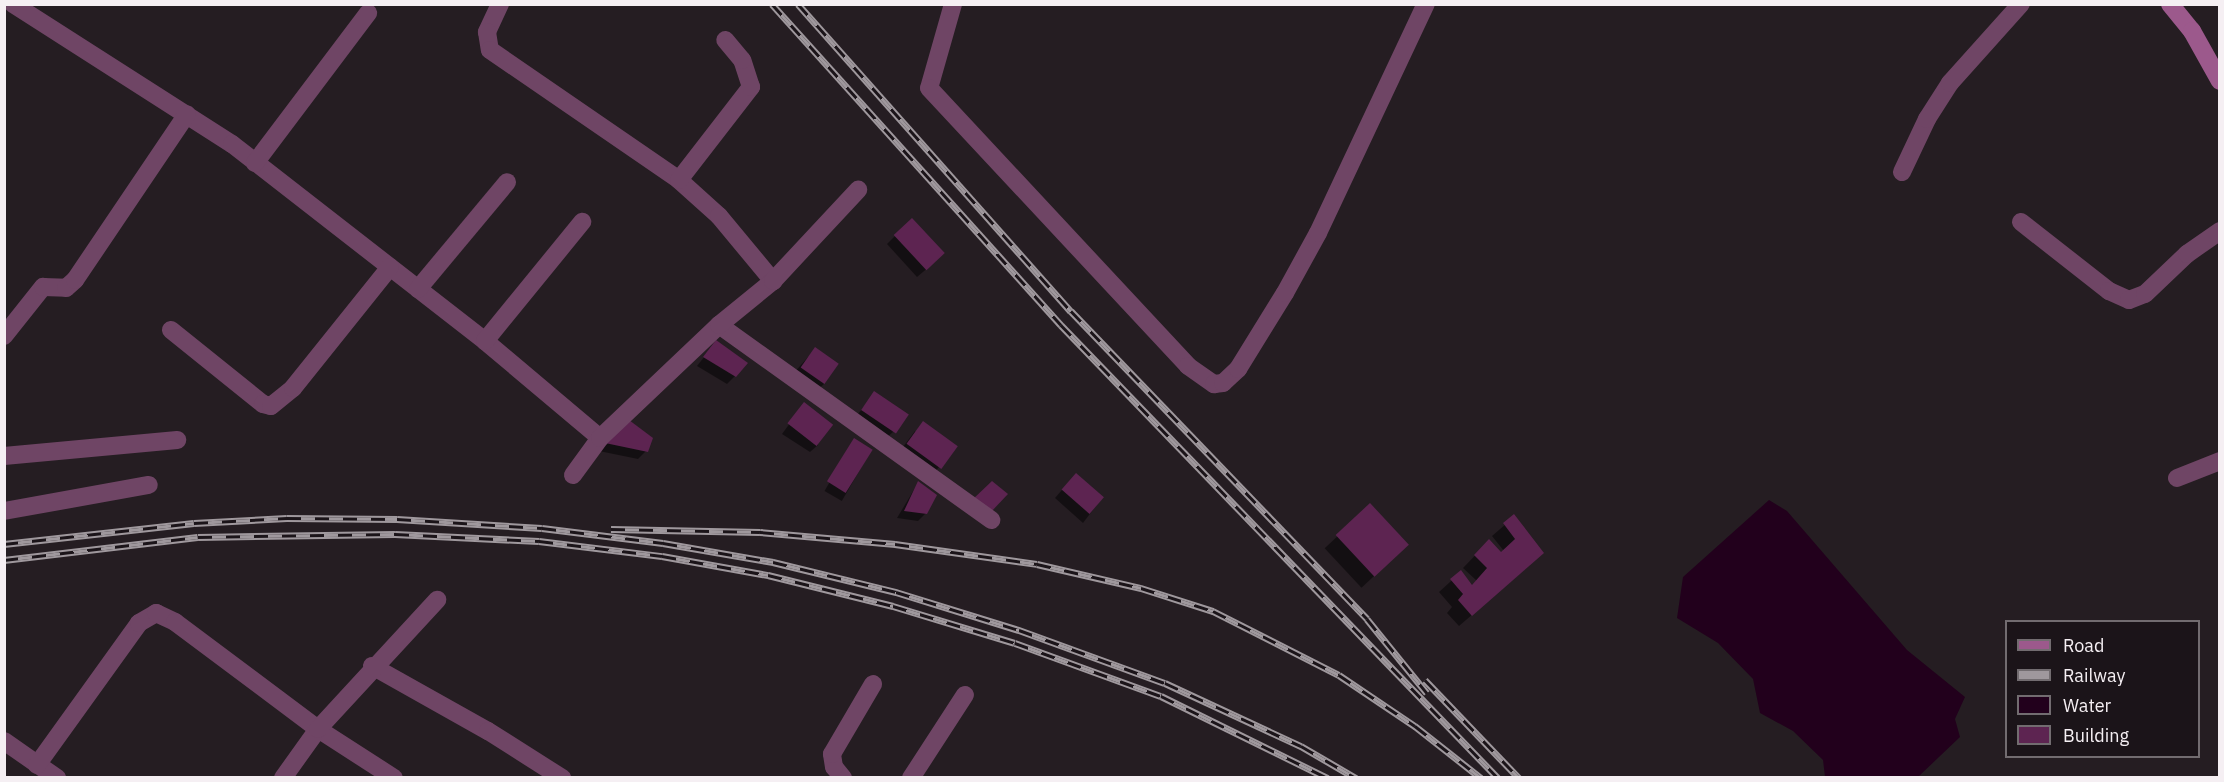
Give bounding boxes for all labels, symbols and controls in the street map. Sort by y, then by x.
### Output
legend [2005,620,2200,758]
text: Road [2063,634,2104,657]
text: Railway [2063,664,2125,687]
text: Water [2063,694,2111,717]
text: Building [2063,724,2129,747]

